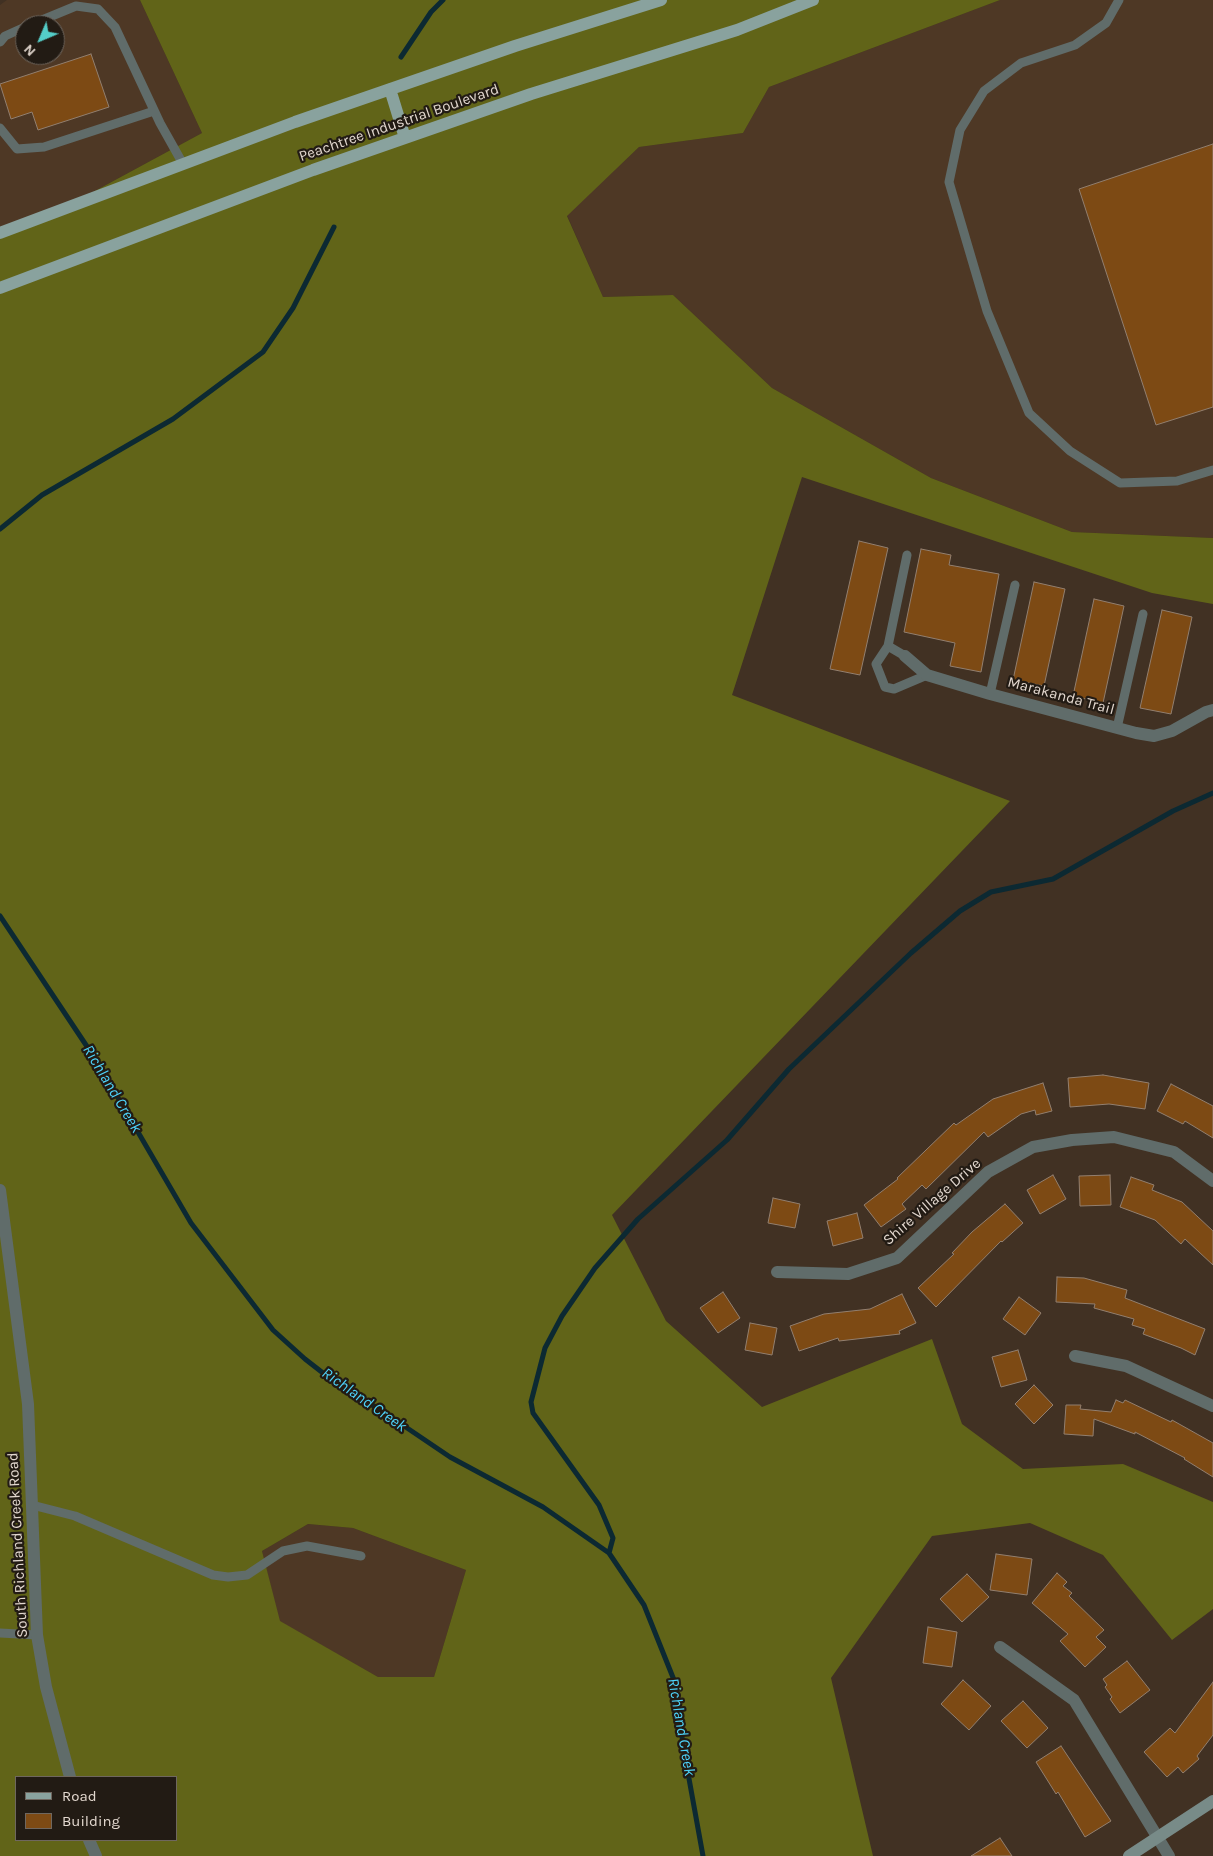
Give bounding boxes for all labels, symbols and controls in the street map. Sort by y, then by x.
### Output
north arrow [15,15,65,65]
text: N [20,41,39,60]
street label: Peachtree Industrial Boulevard [297,80,501,166]
street label: Marakanda Trail [1006,673,1116,719]
water label: Richland Creek [78,1042,146,1136]
street label: Shire Village Drive [879,1155,985,1249]
water label: Richland Creek [318,1364,410,1436]
street label: South Richland Creek Road [4,1452,32,1638]
water label: Richland Creek [663,1676,699,1778]
legend [15,1776,178,1841]
text: Road [62,1787,97,1805]
text: Building [62,1812,120,1830]

